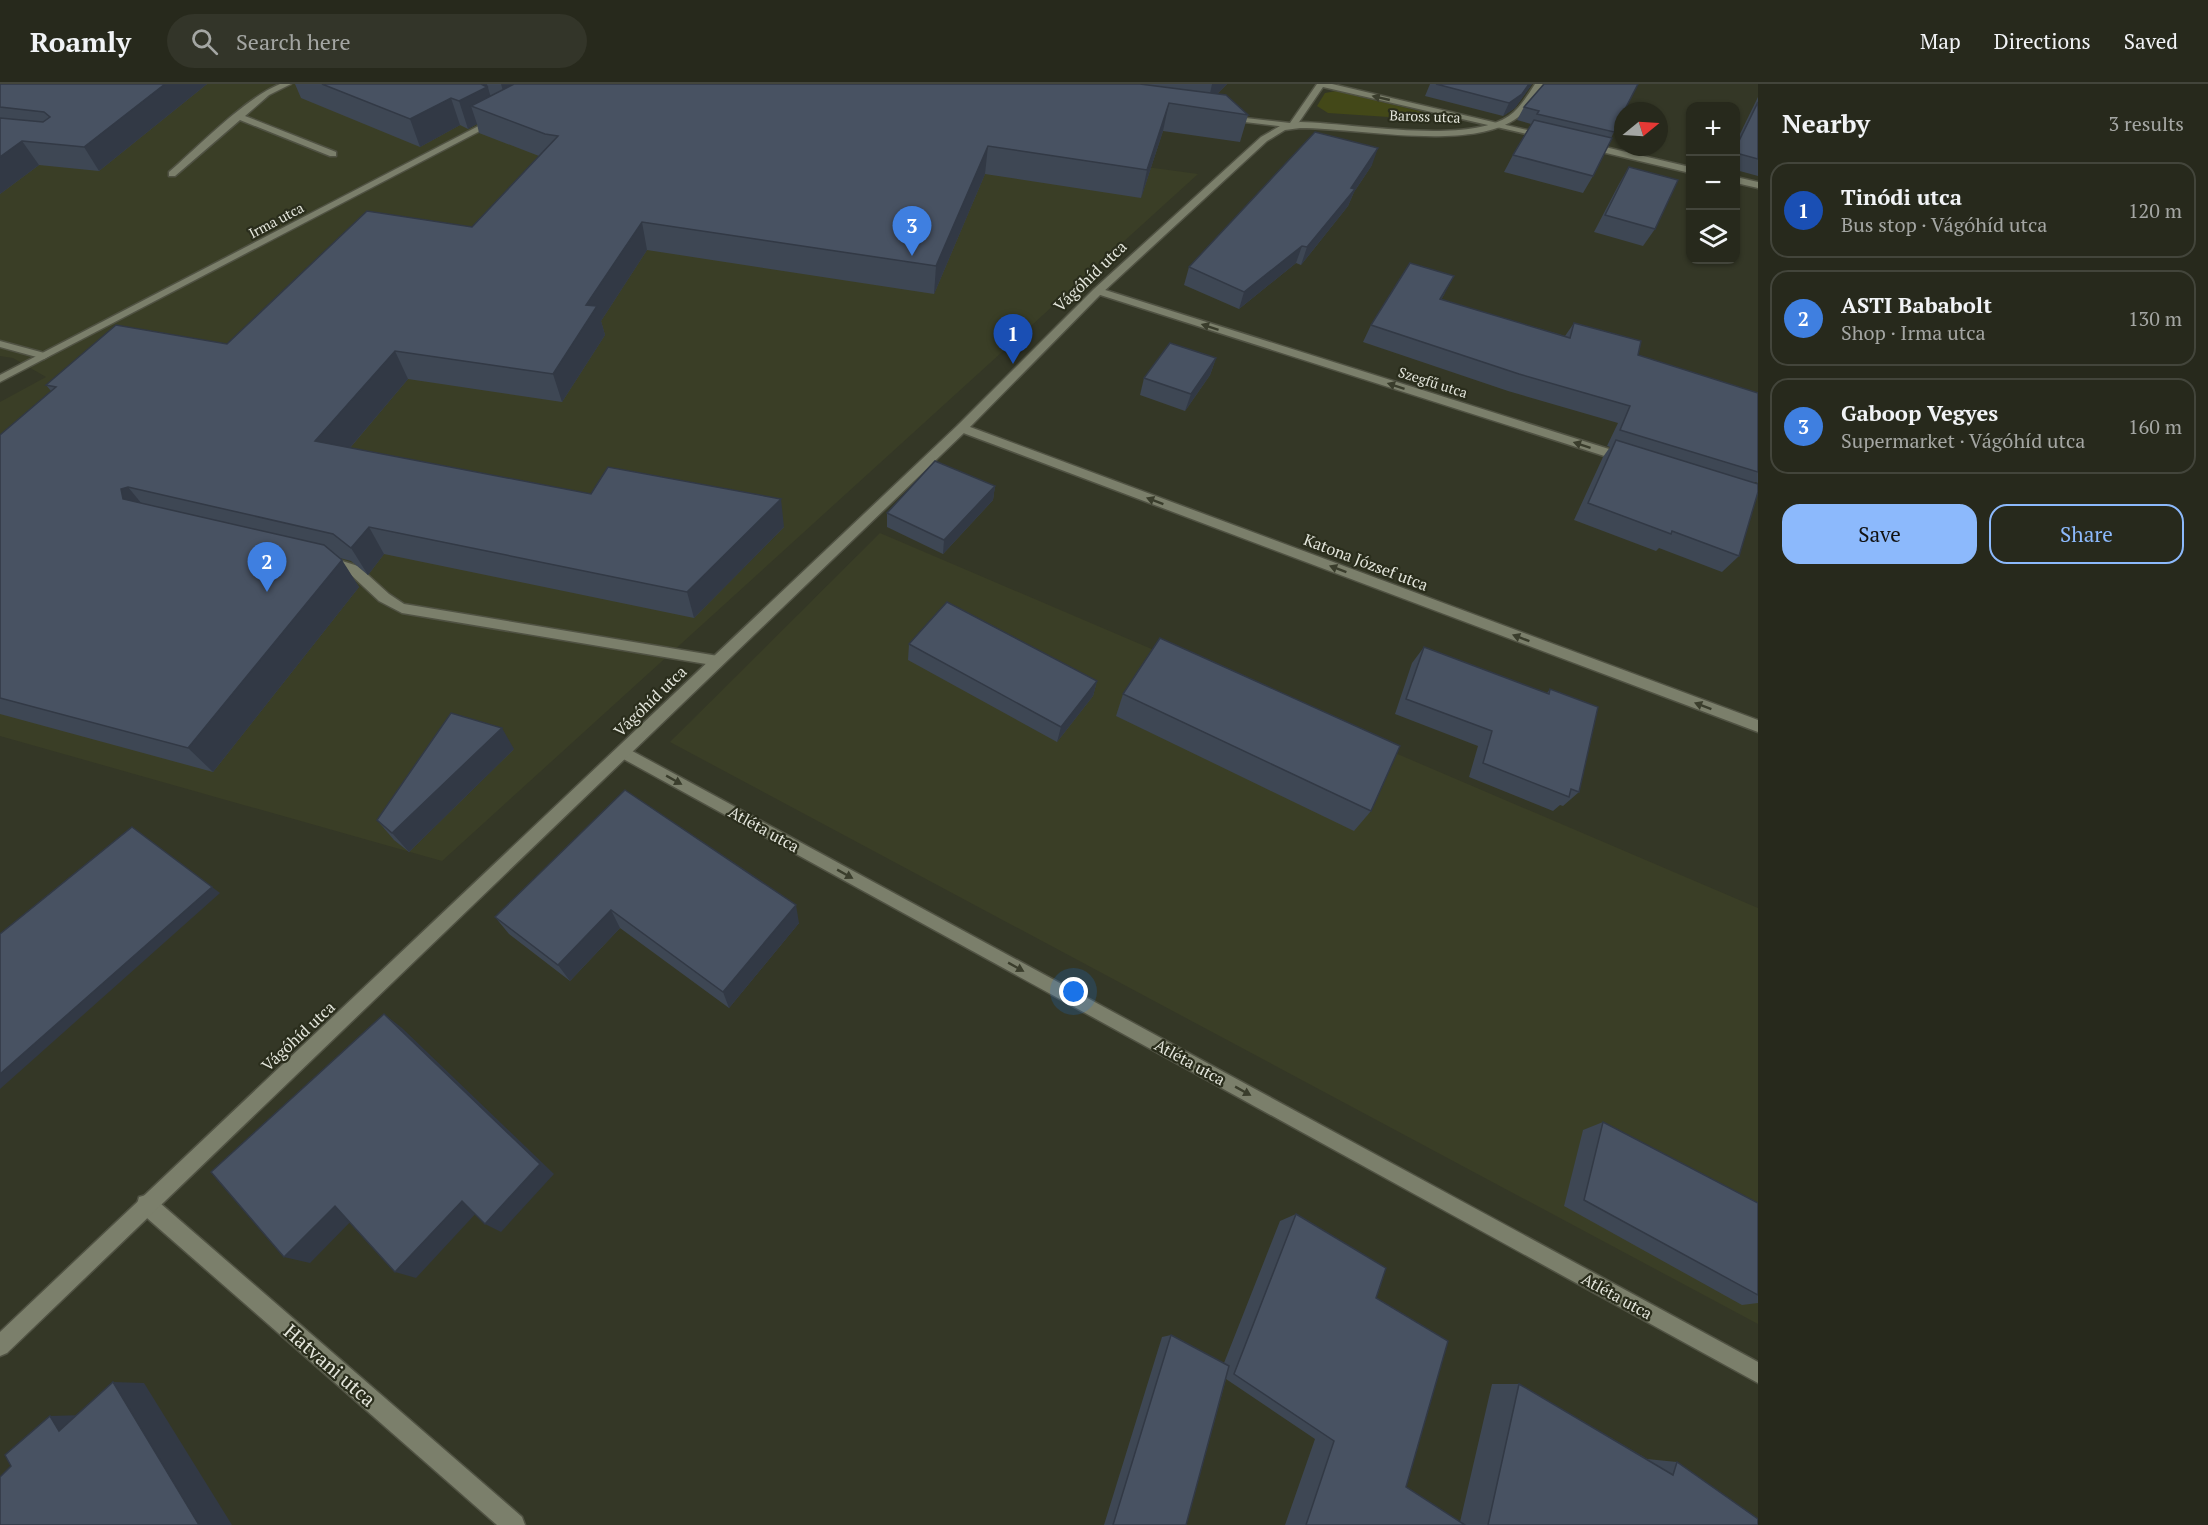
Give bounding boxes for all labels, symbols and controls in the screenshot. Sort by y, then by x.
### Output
search box [167,14,587,68]
text: Roamly [30,23,131,60]
icon: search [188,25,221,58]
text: Search here [236,27,350,56]
text: Map [1920,27,1961,55]
text: Directions [1994,27,2091,55]
text: Saved [2124,27,2178,55]
one-way arrow [1372,92,1390,102]
north arrow [1614,102,1668,156]
map controls [1686,102,1740,264]
button: + [1686,102,1740,156]
street label: Baross utca [1389,105,1461,127]
text: Nearby [1782,106,1870,140]
text: 3 results [2109,110,2184,137]
button: − [1686,156,1740,210]
text: Tinódi utca [1841,182,1962,211]
text: 1 [1798,197,1809,224]
text: 120 m [2128,197,2182,224]
street label: Irma utca [245,198,307,242]
pin: 3 [892,206,932,256]
button: layers [1686,210,1740,264]
text: Bus stop · Vágóhíd utca [1841,211,2047,238]
street label: Vágóhíd utca [1049,236,1131,316]
text: ASTI Bababolt [1841,290,1992,319]
text: 2 [1798,305,1809,332]
text: 130 m [2128,305,2182,332]
pin: 1 [994,314,1032,364]
text: Shop · Irma utca [1841,319,1986,346]
one-way arrow [1201,322,1219,331]
street label: Szegfű utca [1396,362,1470,402]
one-way arrow [1387,381,1405,390]
text: Gaboop Vegyes [1841,398,1998,427]
text: 3 [1798,413,1809,440]
text: 160 m [2128,413,2182,440]
text: Supermarket · Vágóhíd utca [1841,427,2085,454]
one-way arrow [1573,440,1591,449]
one-way arrow [1146,496,1164,505]
button: Save [1782,504,1977,564]
button: Share [1989,504,2184,564]
street label: Katona József utca [1301,528,1431,596]
pin: 2 [248,542,286,592]
one-way arrow [1329,564,1347,574]
one-way arrow [1511,632,1529,642]
street label: Vágóhíd utca [609,661,691,741]
one-way arrow [1694,701,1712,710]
one-way arrow [666,775,683,785]
street label: Atléta utca [725,801,803,857]
one-way arrow [837,869,854,879]
one-way arrow [1008,962,1025,972]
your location [1059,977,1088,1006]
street label: Vágóhíd utca [256,996,340,1076]
street label: Atléta utca [1151,1034,1229,1090]
one-way arrow [1235,1086,1252,1096]
street label: Atléta utca [1578,1268,1656,1324]
street label: Hatvani utca [278,1318,382,1412]

